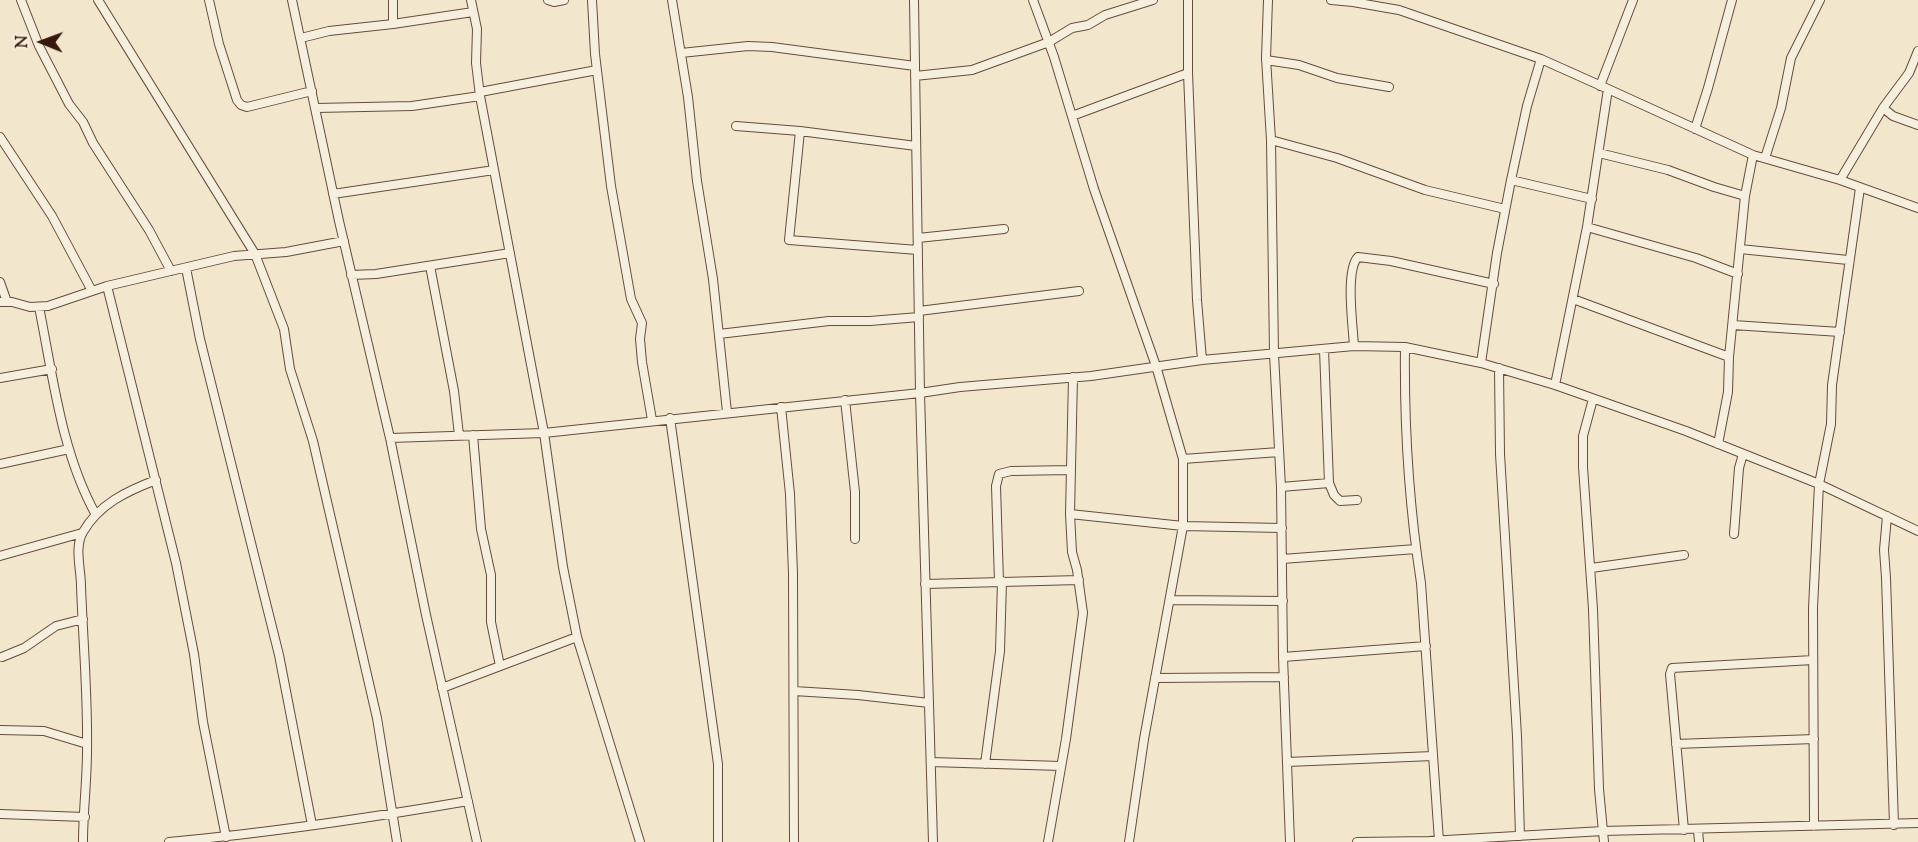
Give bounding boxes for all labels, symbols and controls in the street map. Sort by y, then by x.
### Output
north arrow [12,12,72,72]
text: N [12,35,35,48]

